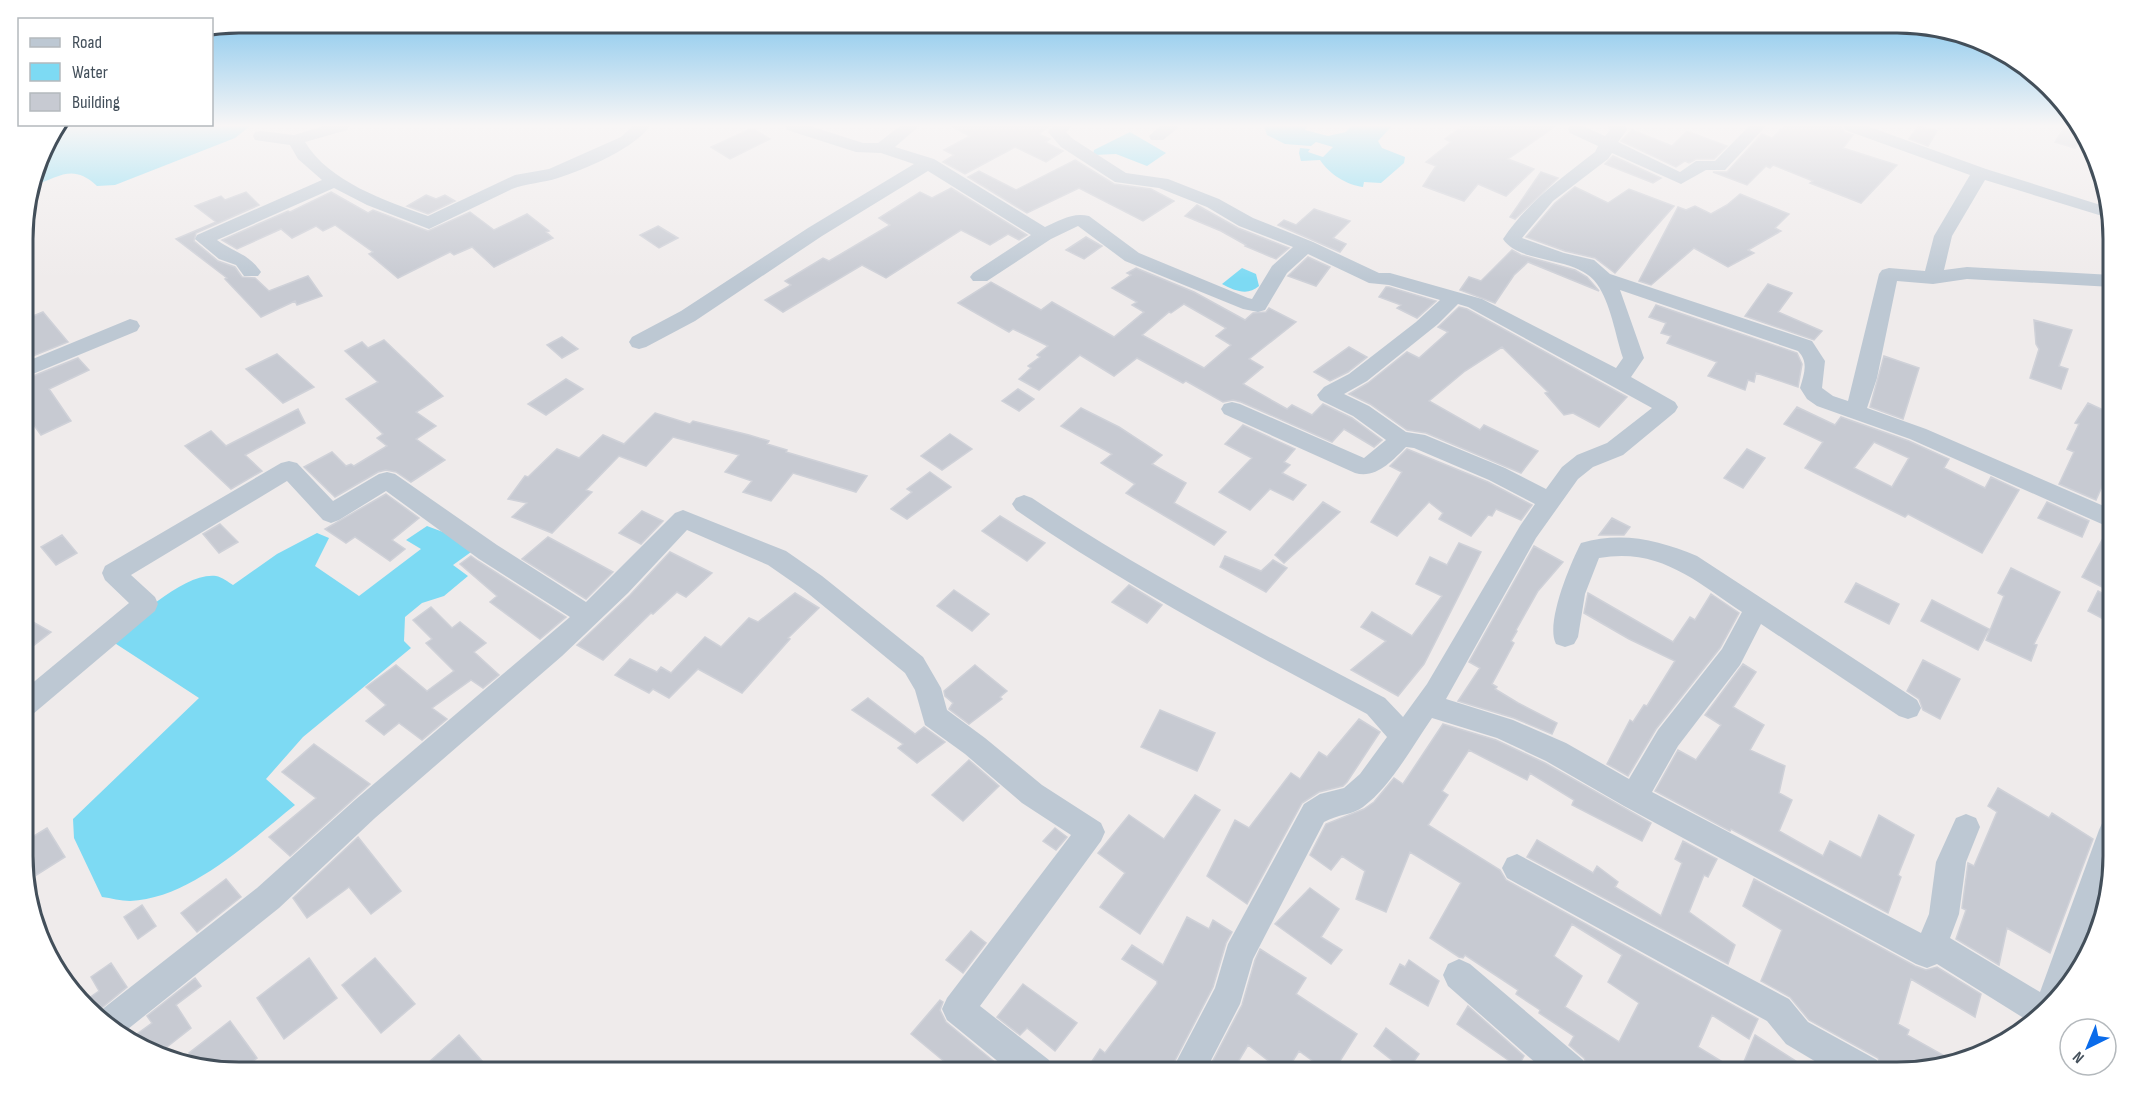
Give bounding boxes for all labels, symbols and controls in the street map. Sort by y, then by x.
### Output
legend [18,18,213,126]
text: Road [72,32,102,53]
text: Water [72,62,108,83]
text: Building [72,92,120,113]
north arrow [2058,1017,2118,1077]
text: N [2069,1047,2088,1067]

